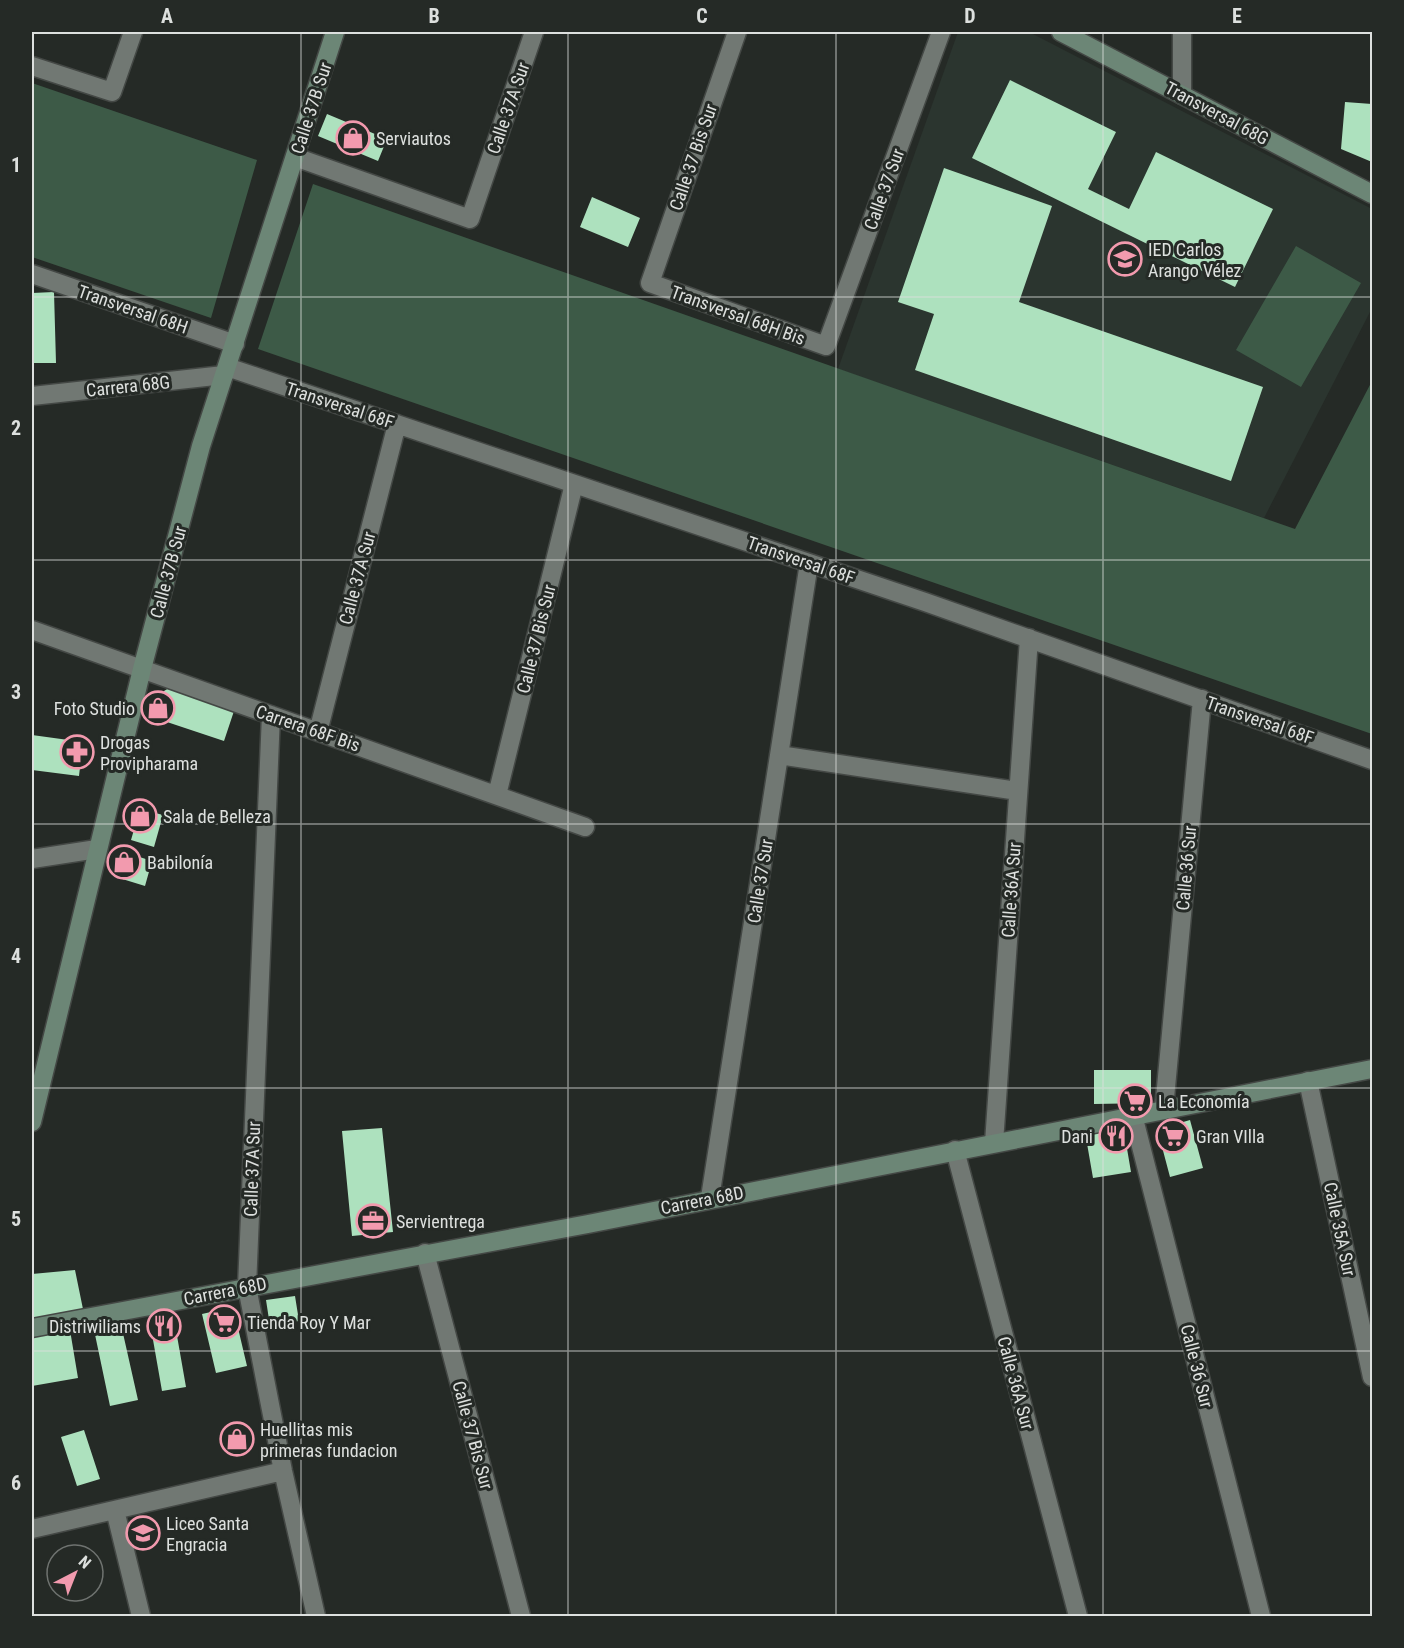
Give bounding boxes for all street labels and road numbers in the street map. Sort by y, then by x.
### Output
street label: Calle 37B Sur [286,59,336,156]
street label: Calle 37A Sur [483,59,534,157]
street label: Transversal 68G [1162,77,1272,149]
street label: Calle 37 Bis Sur [665,100,721,213]
street label: Calle 37 Sur [860,145,909,233]
street label: Transversal 68H [75,280,191,338]
street label: Transversal 68H Bis [668,281,808,349]
street label: Carrera 68G [85,371,171,401]
street label: Transversal 68F [283,378,397,432]
street label: Calle 37B Sur [146,523,191,621]
street label: Calle 37A Sur [335,529,380,627]
street label: Transversal 68F [744,532,858,588]
street label: Calle 37 Bis Sur [512,582,560,696]
street label: Transversal 68F [1203,692,1317,748]
street label: Carrera 68F Bis [253,700,363,756]
street label: Calle 36 Sur [1172,824,1200,911]
street label: Calle 37 Sur [743,837,777,925]
street label: Calle 36A Sur [997,841,1025,938]
street label: Calle 37A Sur [240,1120,264,1217]
street label: Calle 35A Sur [1320,1180,1360,1278]
street label: Carrera 68D [659,1182,745,1218]
street label: Carrera 68D [182,1273,268,1309]
street label: Calle 36 Sur [1177,1322,1218,1410]
street label: Calle 36A Sur [994,1334,1039,1432]
street label: Calle 37 Bis Sur [448,1378,498,1492]

